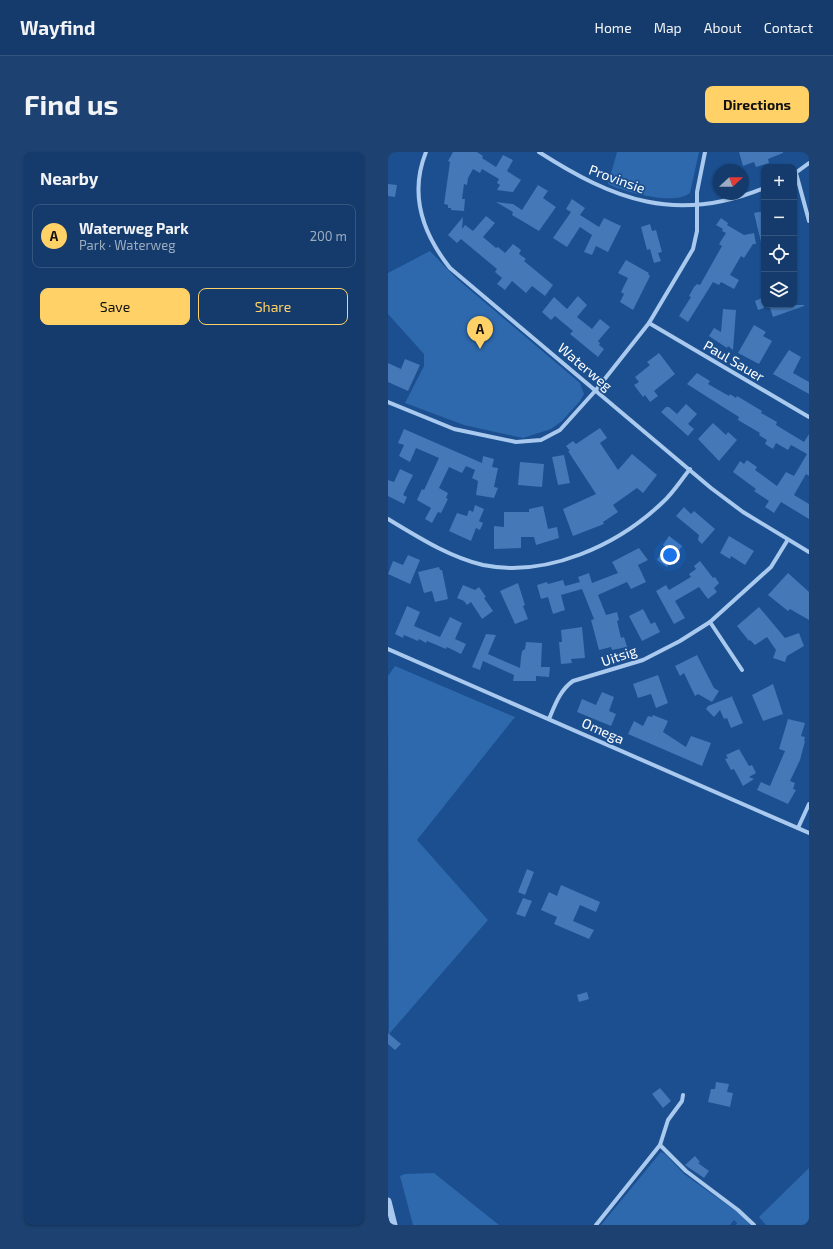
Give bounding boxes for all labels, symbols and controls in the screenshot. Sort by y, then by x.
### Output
text: Wayfind [20,16,95,39]
text: Home [595,19,632,36]
text: Map [654,19,682,36]
text: About [704,19,742,36]
text: Contact [764,19,813,36]
button: Directions [705,86,809,123]
text: Find us [24,87,118,121]
street label: Provinsie [587,161,648,197]
north arrow [713,164,749,200]
map controls [761,164,797,308]
button: + [761,164,797,200]
text: Nearby [40,168,98,188]
button: − [761,200,797,236]
text: Waterweg Park [79,219,189,237]
text: A [50,228,58,244]
text: 200 m [310,228,347,244]
button: locate [761,236,797,272]
text: Park · Waterweg [79,237,176,253]
button: layers [761,272,797,308]
button: Save [40,288,190,325]
button: Share [198,288,348,325]
pin: A [467,316,493,349]
street label: Paul Sauer [701,336,768,385]
street label: Waterweg [555,339,616,394]
your location [660,545,680,565]
street label: Uitsig [599,641,639,670]
street label: Omega [579,714,627,747]

